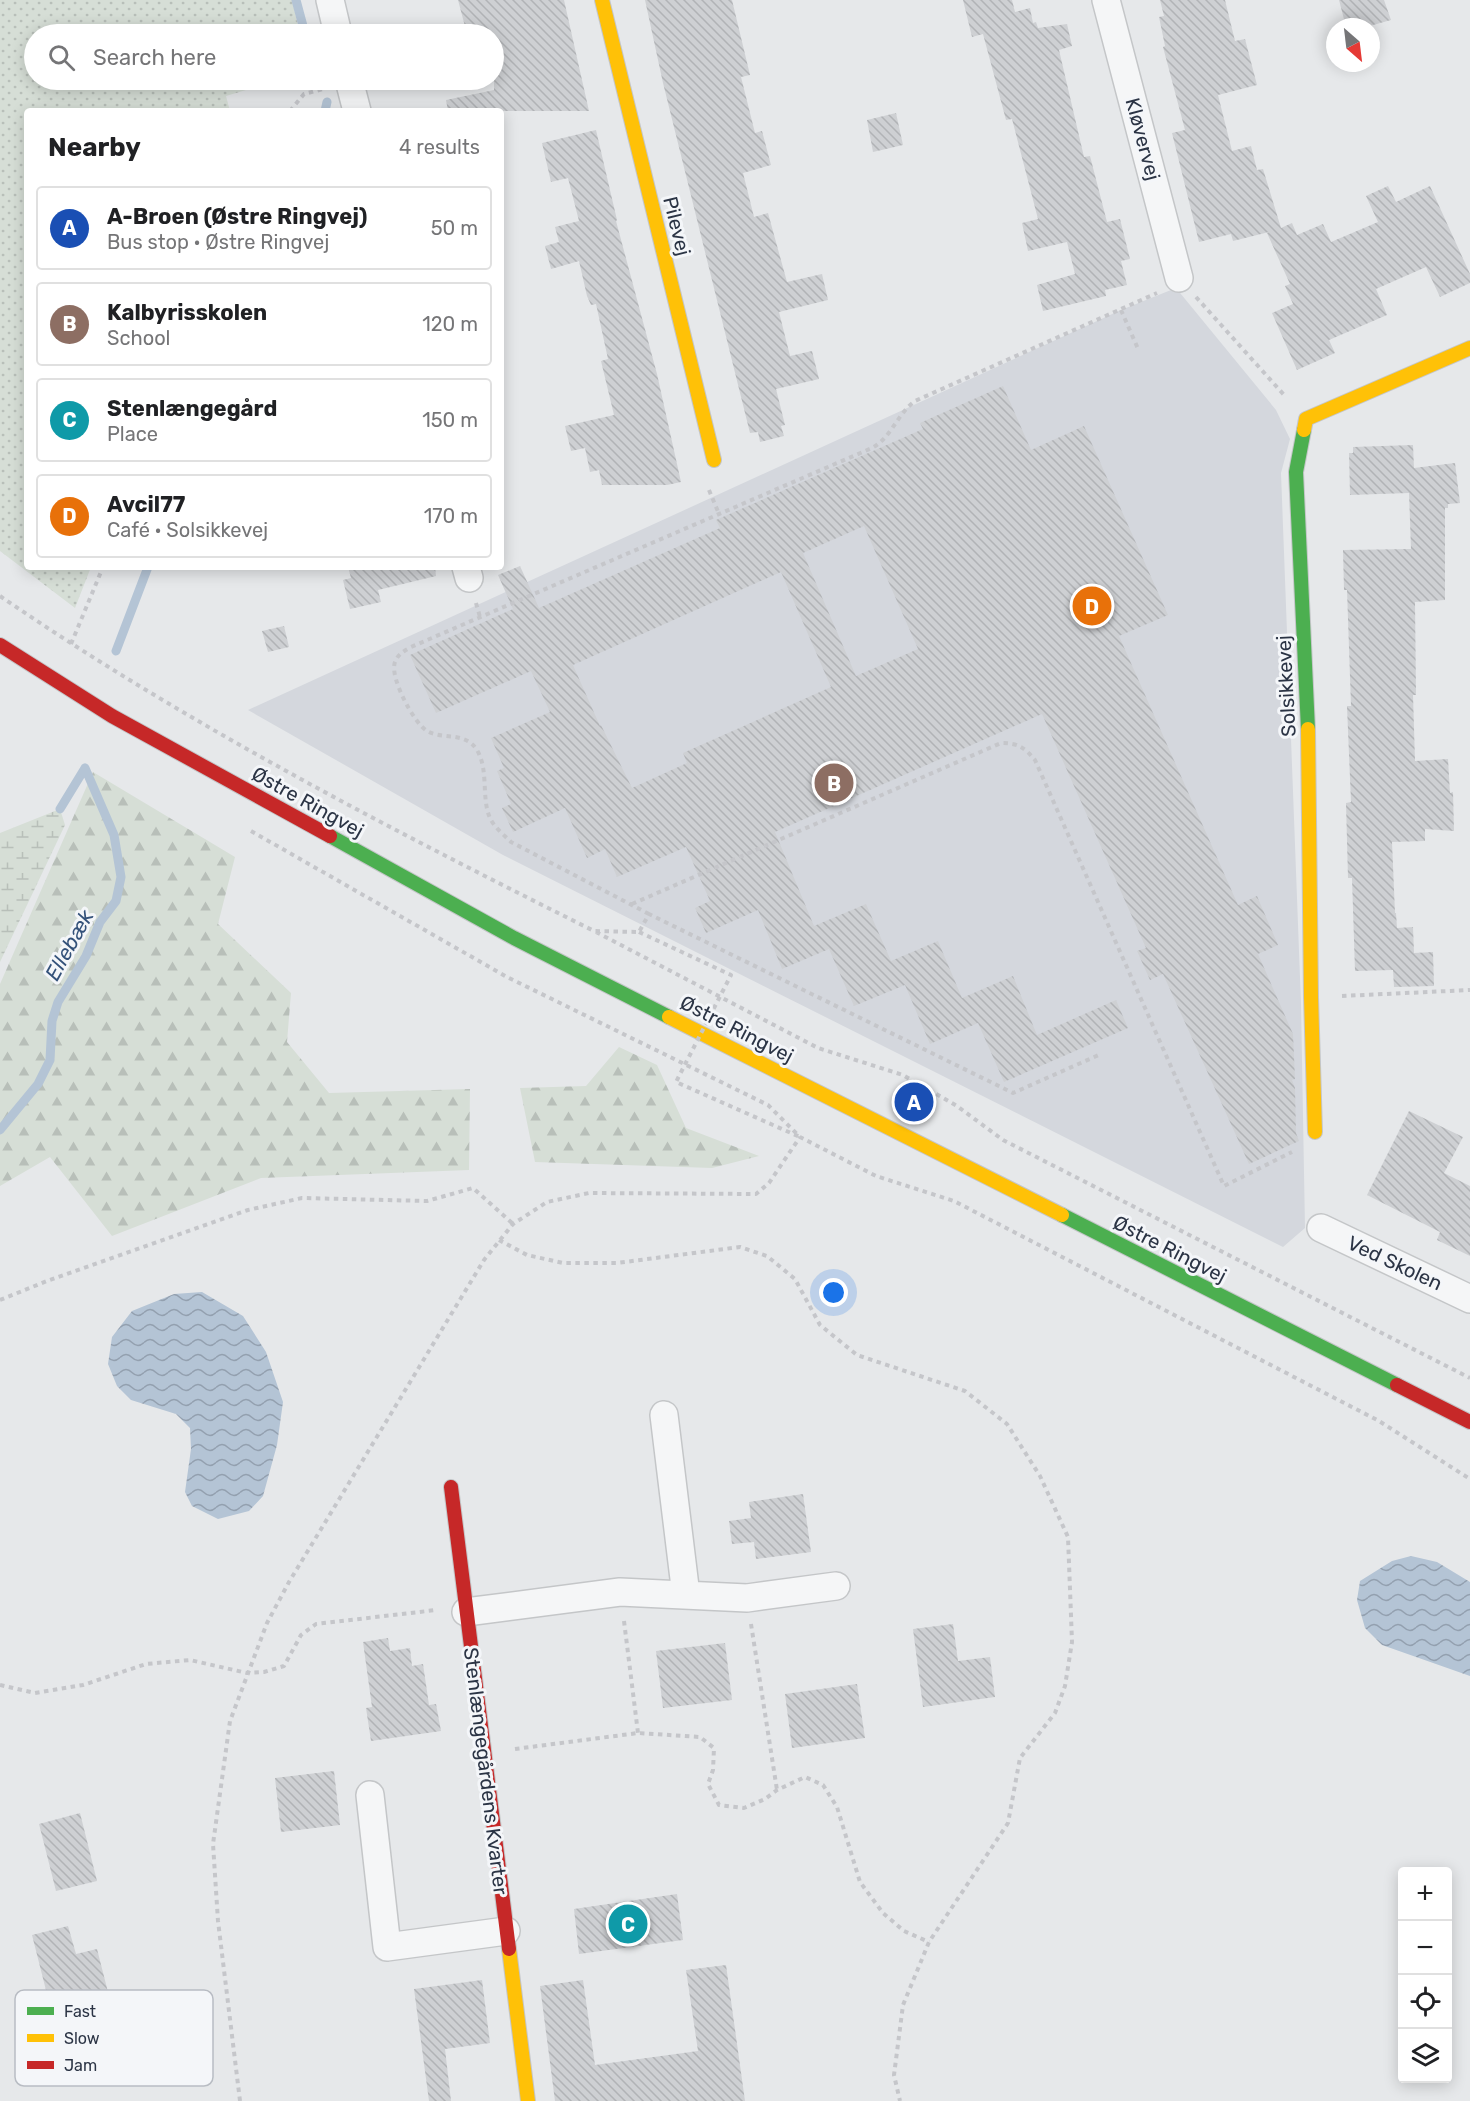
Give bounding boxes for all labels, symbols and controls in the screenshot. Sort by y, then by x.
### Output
north arrow [1326,18,1380,72]
search box [24,24,504,90]
icon: search [45,41,78,74]
text: Search here [93,44,216,71]
street label: Kløvervej [1120,95,1166,183]
text: Nearby [48,132,141,163]
text: 4 results [399,135,480,159]
street label: Pilevej [658,194,696,258]
text: A-Broen (Østre Ringvej) [107,203,367,230]
text: A [62,216,77,240]
text: 50 m [431,216,478,240]
text: Bus stop · Østre Ringvej [107,230,329,254]
text: Kalbyrisskolen [107,299,267,326]
text: B [62,312,77,336]
text: 120 m [422,312,478,336]
text: School [107,326,170,350]
text: Stenlængegård [107,395,277,422]
text: C [62,408,77,432]
text: 150 m [422,408,478,432]
text: Place [107,422,158,446]
text: Avcil77 [107,491,185,518]
text: D [62,504,77,528]
text: 170 m [424,504,478,528]
text: Café · Solsikkevej [107,518,268,542]
pin: D [1072,584,1112,628]
street label: Solsikkevej [1271,635,1301,737]
pin: B [814,760,854,806]
street label: Østre Ringvej [248,761,368,843]
water label: Ellebæk [39,904,99,985]
street label: Østre Ringvej [676,990,798,1068]
pin: A [894,1080,934,1124]
street label: Østre Ringvej [1109,1210,1231,1288]
street label: Ved Skolen [1344,1231,1446,1295]
your location [819,1278,848,1307]
street label: Stenlængegårdens Kvarter [459,1646,513,1897]
map controls [1398,1867,1452,2083]
button: + [1398,1867,1452,1921]
pin: C [608,1902,648,1946]
button: − [1398,1921,1452,1975]
button: locate [1398,1975,1452,2029]
legend [15,1990,213,2086]
text: Fast [64,2002,96,2021]
text: Slow [64,2029,100,2048]
button: layers [1398,2029,1452,2083]
text: Jam [64,2056,97,2075]

